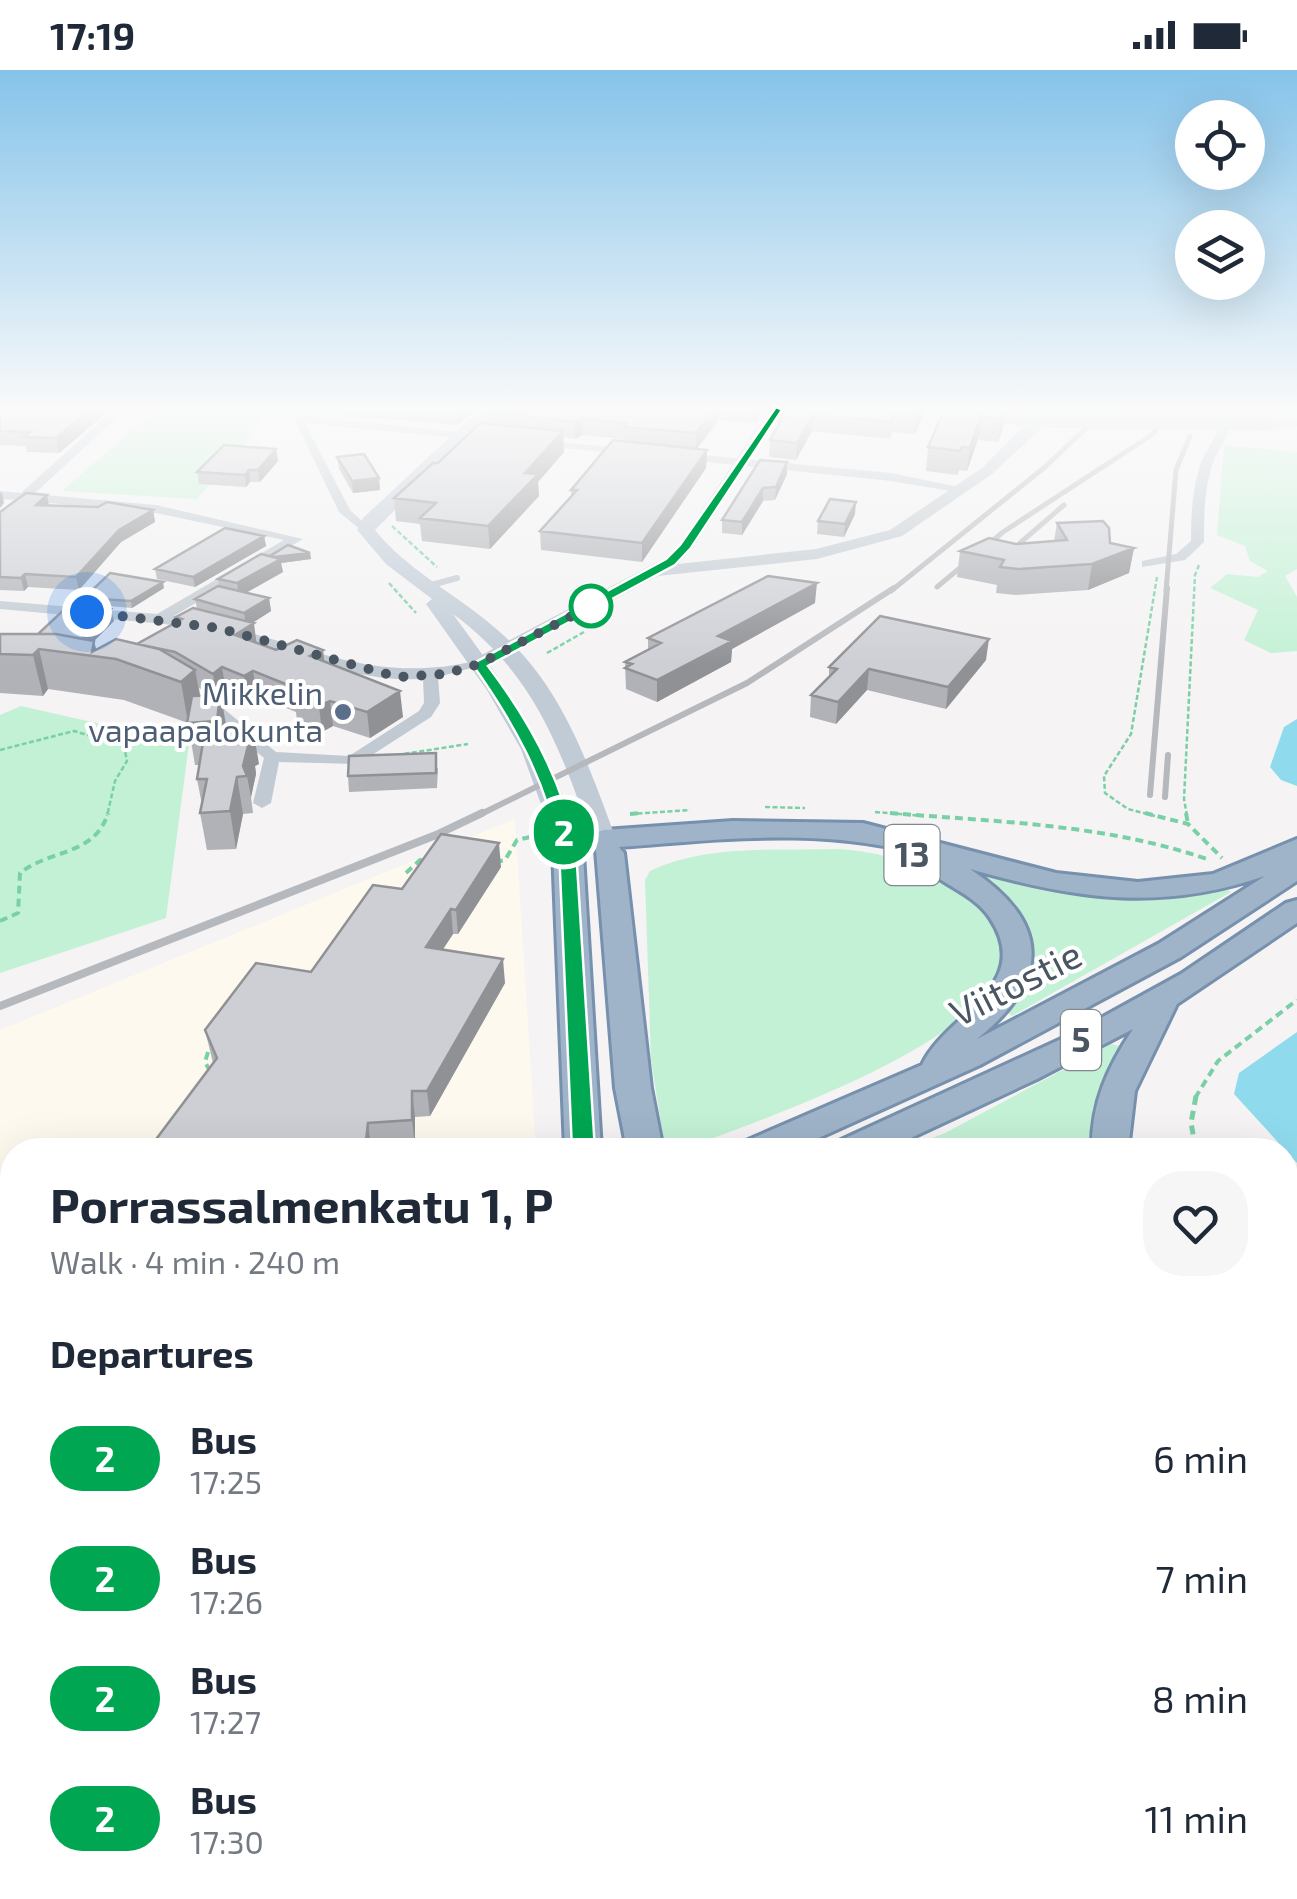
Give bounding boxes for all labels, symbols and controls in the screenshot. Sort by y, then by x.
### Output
text: 17:19 [50,12,135,58]
map controls [1175,100,1265,300]
button: locate [1175,100,1265,190]
button: layers [1175,210,1265,300]
unlabelled marker [570,585,612,627]
your location [62,587,112,637]
place label: Mikkelin vapaapalokunta [88,673,323,748]
marker: Mikkelin vapaapalokunta [332,701,354,723]
line badge: 2 [532,800,596,864]
text: 2 [554,811,574,853]
road number: 13 [884,825,940,885]
street label: Viitostie [942,930,1089,1035]
road number: 5 [1061,1010,1101,1070]
button: heart [1143,1171,1248,1276]
text: Porrassalmenkatu 1, P [50,1175,553,1233]
text: Walk · 4 min · 240 m [50,1242,340,1280]
text: Departures [50,1330,254,1376]
text: Bus [190,1416,257,1462]
text: 6 min [1153,1435,1248,1481]
text: 2 [95,1437,115,1479]
text: 17:25 [190,1462,262,1500]
text: Bus [190,1536,257,1582]
text: 7 min [1155,1555,1248,1601]
text: 2 [95,1557,115,1599]
text: 17:26 [190,1582,263,1620]
text: Bus [190,1656,257,1702]
text: 8 min [1152,1675,1248,1721]
text: 2 [95,1677,115,1719]
text: 17:27 [190,1702,261,1740]
text: Bus [190,1776,257,1822]
text: 11 min [1144,1795,1248,1841]
text: 2 [95,1797,115,1839]
text: 17:30 [190,1822,264,1860]

